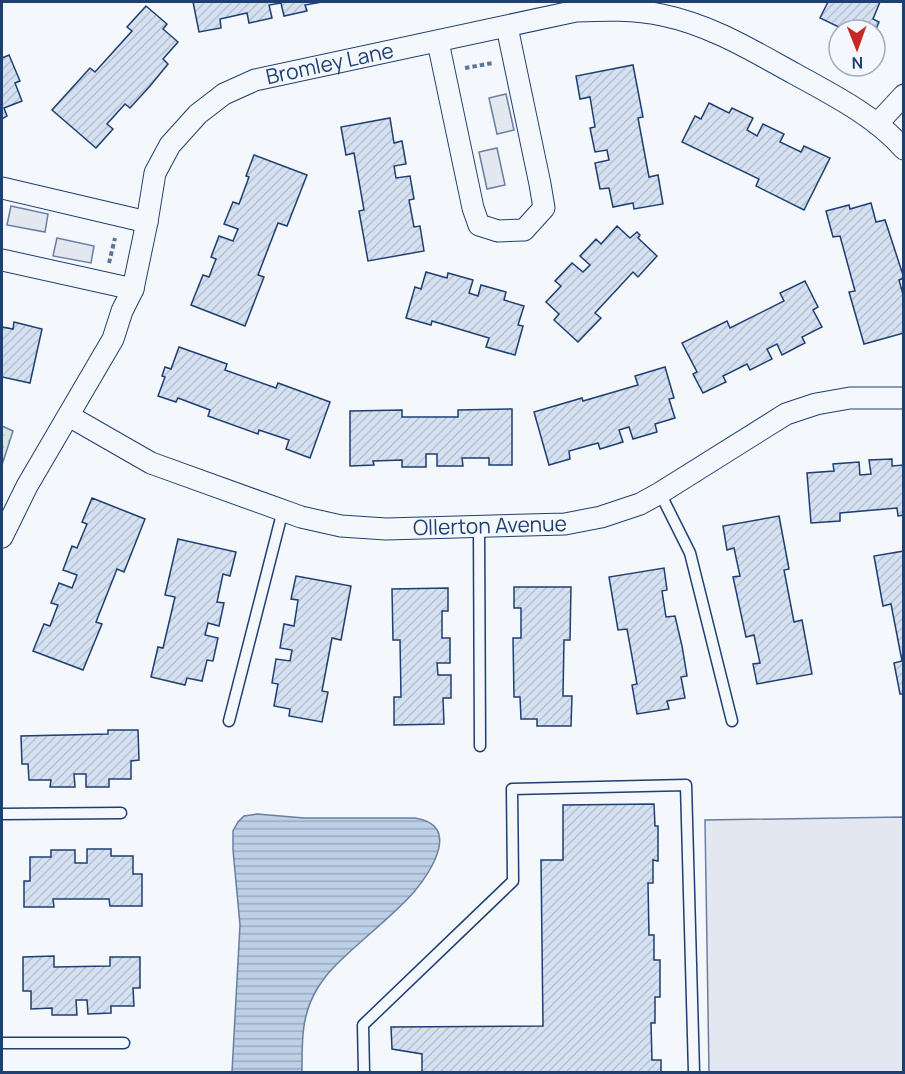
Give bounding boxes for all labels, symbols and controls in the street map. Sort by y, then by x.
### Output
north arrow [827,18,887,78]
street label: Bromley Lane [263,36,396,90]
text: N [851,52,863,74]
street label: Ollerton Avenue [413,509,567,541]

